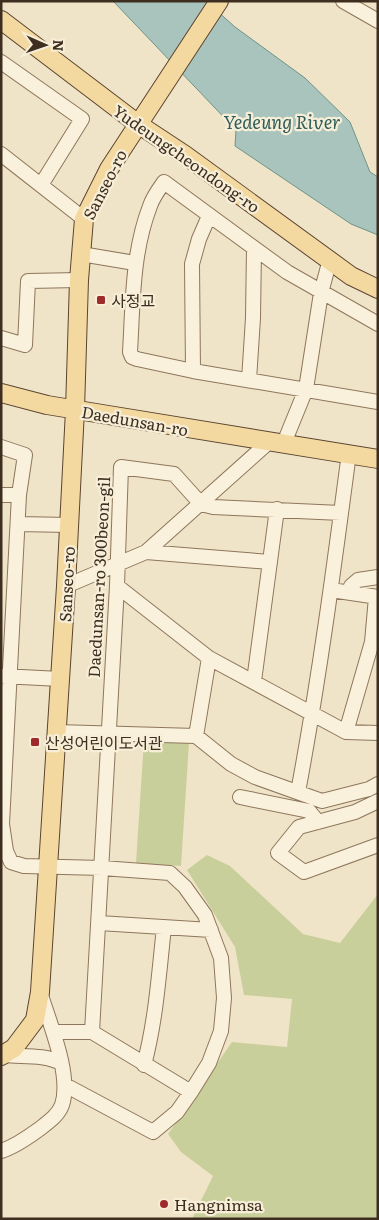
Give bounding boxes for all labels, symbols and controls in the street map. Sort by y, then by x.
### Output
north arrow [20,20,70,70]
text: N [49,39,69,52]
street label: Yudeungcheondong-ro [109,98,265,218]
water label: Yedeung River [223,108,341,135]
street label: Sanseo-ro [76,145,132,223]
place label: 사정교 [111,288,155,312]
marker: 사정교 [95,294,107,306]
street label: Daedunsan-ro [80,399,190,441]
street label: Daedunsan-ro 300beon-gil [81,476,115,678]
street label: Sanseo-ro [52,546,80,622]
place label: 산성어린이도서관 [45,730,163,754]
marker: 산성어린이도서관 [29,736,41,748]
place label: Hangnimsa [174,1192,263,1216]
marker: Hangnimsa [158,1198,170,1210]

